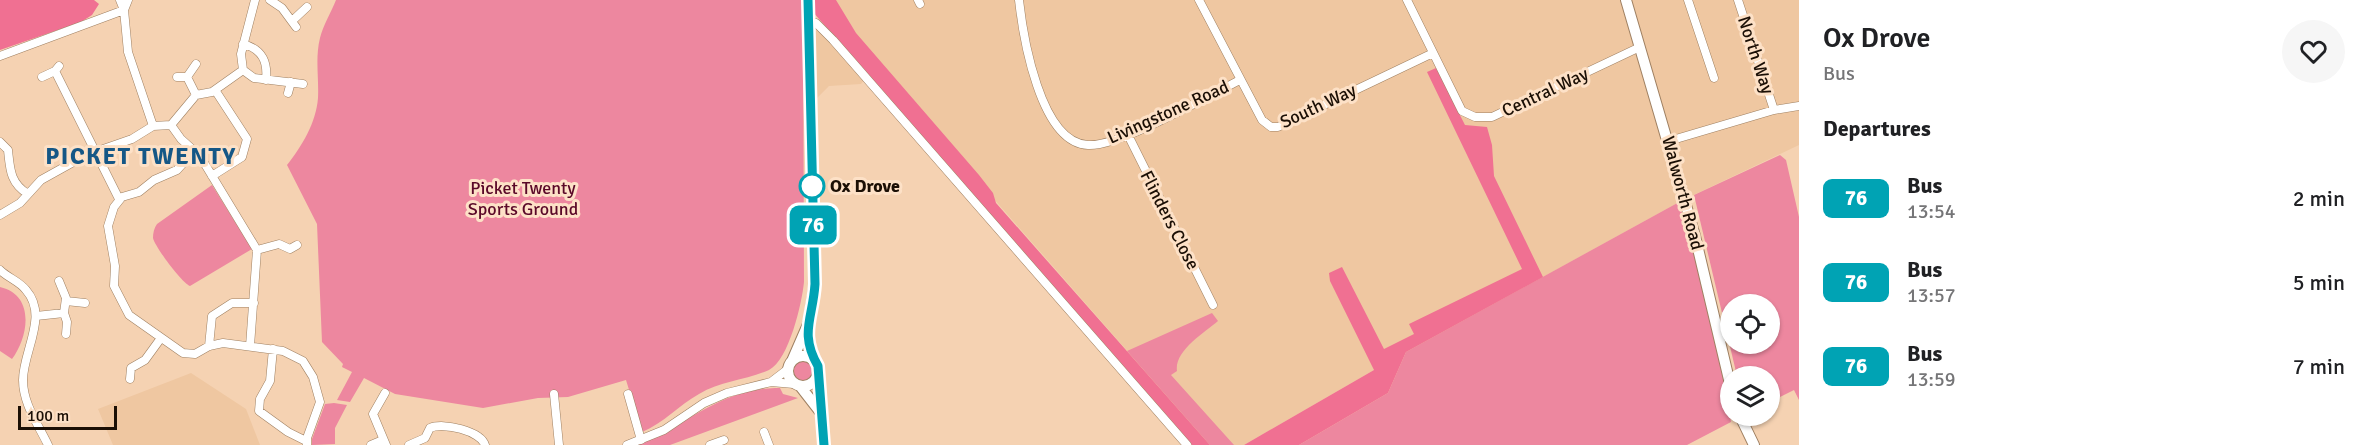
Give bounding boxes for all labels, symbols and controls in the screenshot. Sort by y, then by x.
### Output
street label: North Way [1733,13,1779,97]
button: heart [2282,20,2345,83]
text: Ox Drove [1823,21,1930,55]
text: Bus [1823,61,1855,86]
street label: Central Way [1498,62,1592,122]
street label: Livingstone Road [1104,75,1232,149]
street label: South Way [1277,79,1360,133]
text: Departures [1823,115,1931,142]
street label: Walworth Road [1657,134,1709,252]
district label: PICKET TWENTY [45,141,237,171]
street label: Flinders Close [1136,167,1204,273]
text: Bus [1907,172,1942,199]
marker: Ox Drove [799,173,825,199]
place label: Ox Drove [830,175,900,197]
park label: Picket Twenty Sports Ground [468,177,578,220]
text: 76 [1845,185,1867,211]
text: 2 min [2293,185,2345,212]
text: 13:54 [1907,199,1956,224]
line badge: 76 [786,206,840,244]
text: 76 [802,212,824,238]
text: Bus [1907,256,1942,283]
text: 76 [1845,269,1867,295]
text: 5 min [2293,269,2345,296]
text: 13:57 [1907,283,1956,308]
map controls [1720,294,1780,426]
button: locate [1720,294,1780,354]
text: Bus [1907,340,1942,367]
text: 76 [1845,353,1867,379]
text: 7 min [2293,353,2345,380]
button: layers [1720,366,1780,426]
text: 13:59 [1907,367,1956,392]
scale bar [18,403,117,430]
text: 100 m [27,406,69,426]

